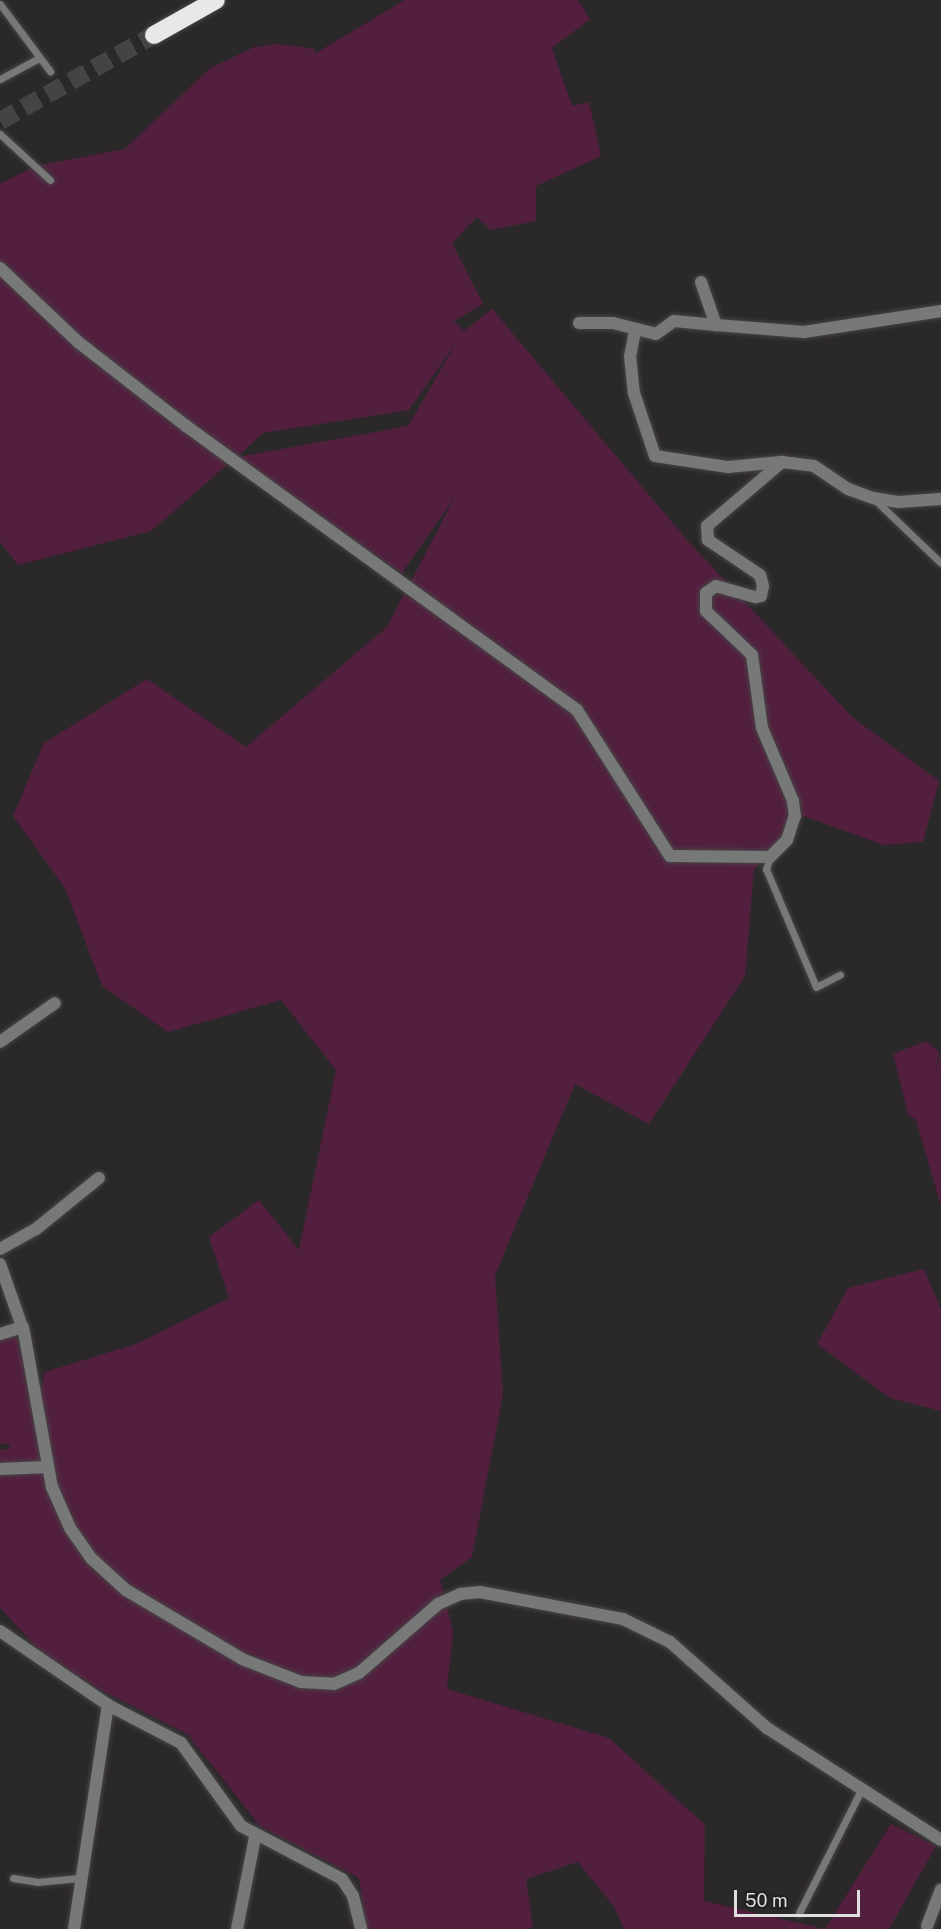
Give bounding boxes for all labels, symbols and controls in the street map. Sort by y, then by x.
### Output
scale bar [737,1878,863,1916]
text: 50 m [745,1890,788,1911]

